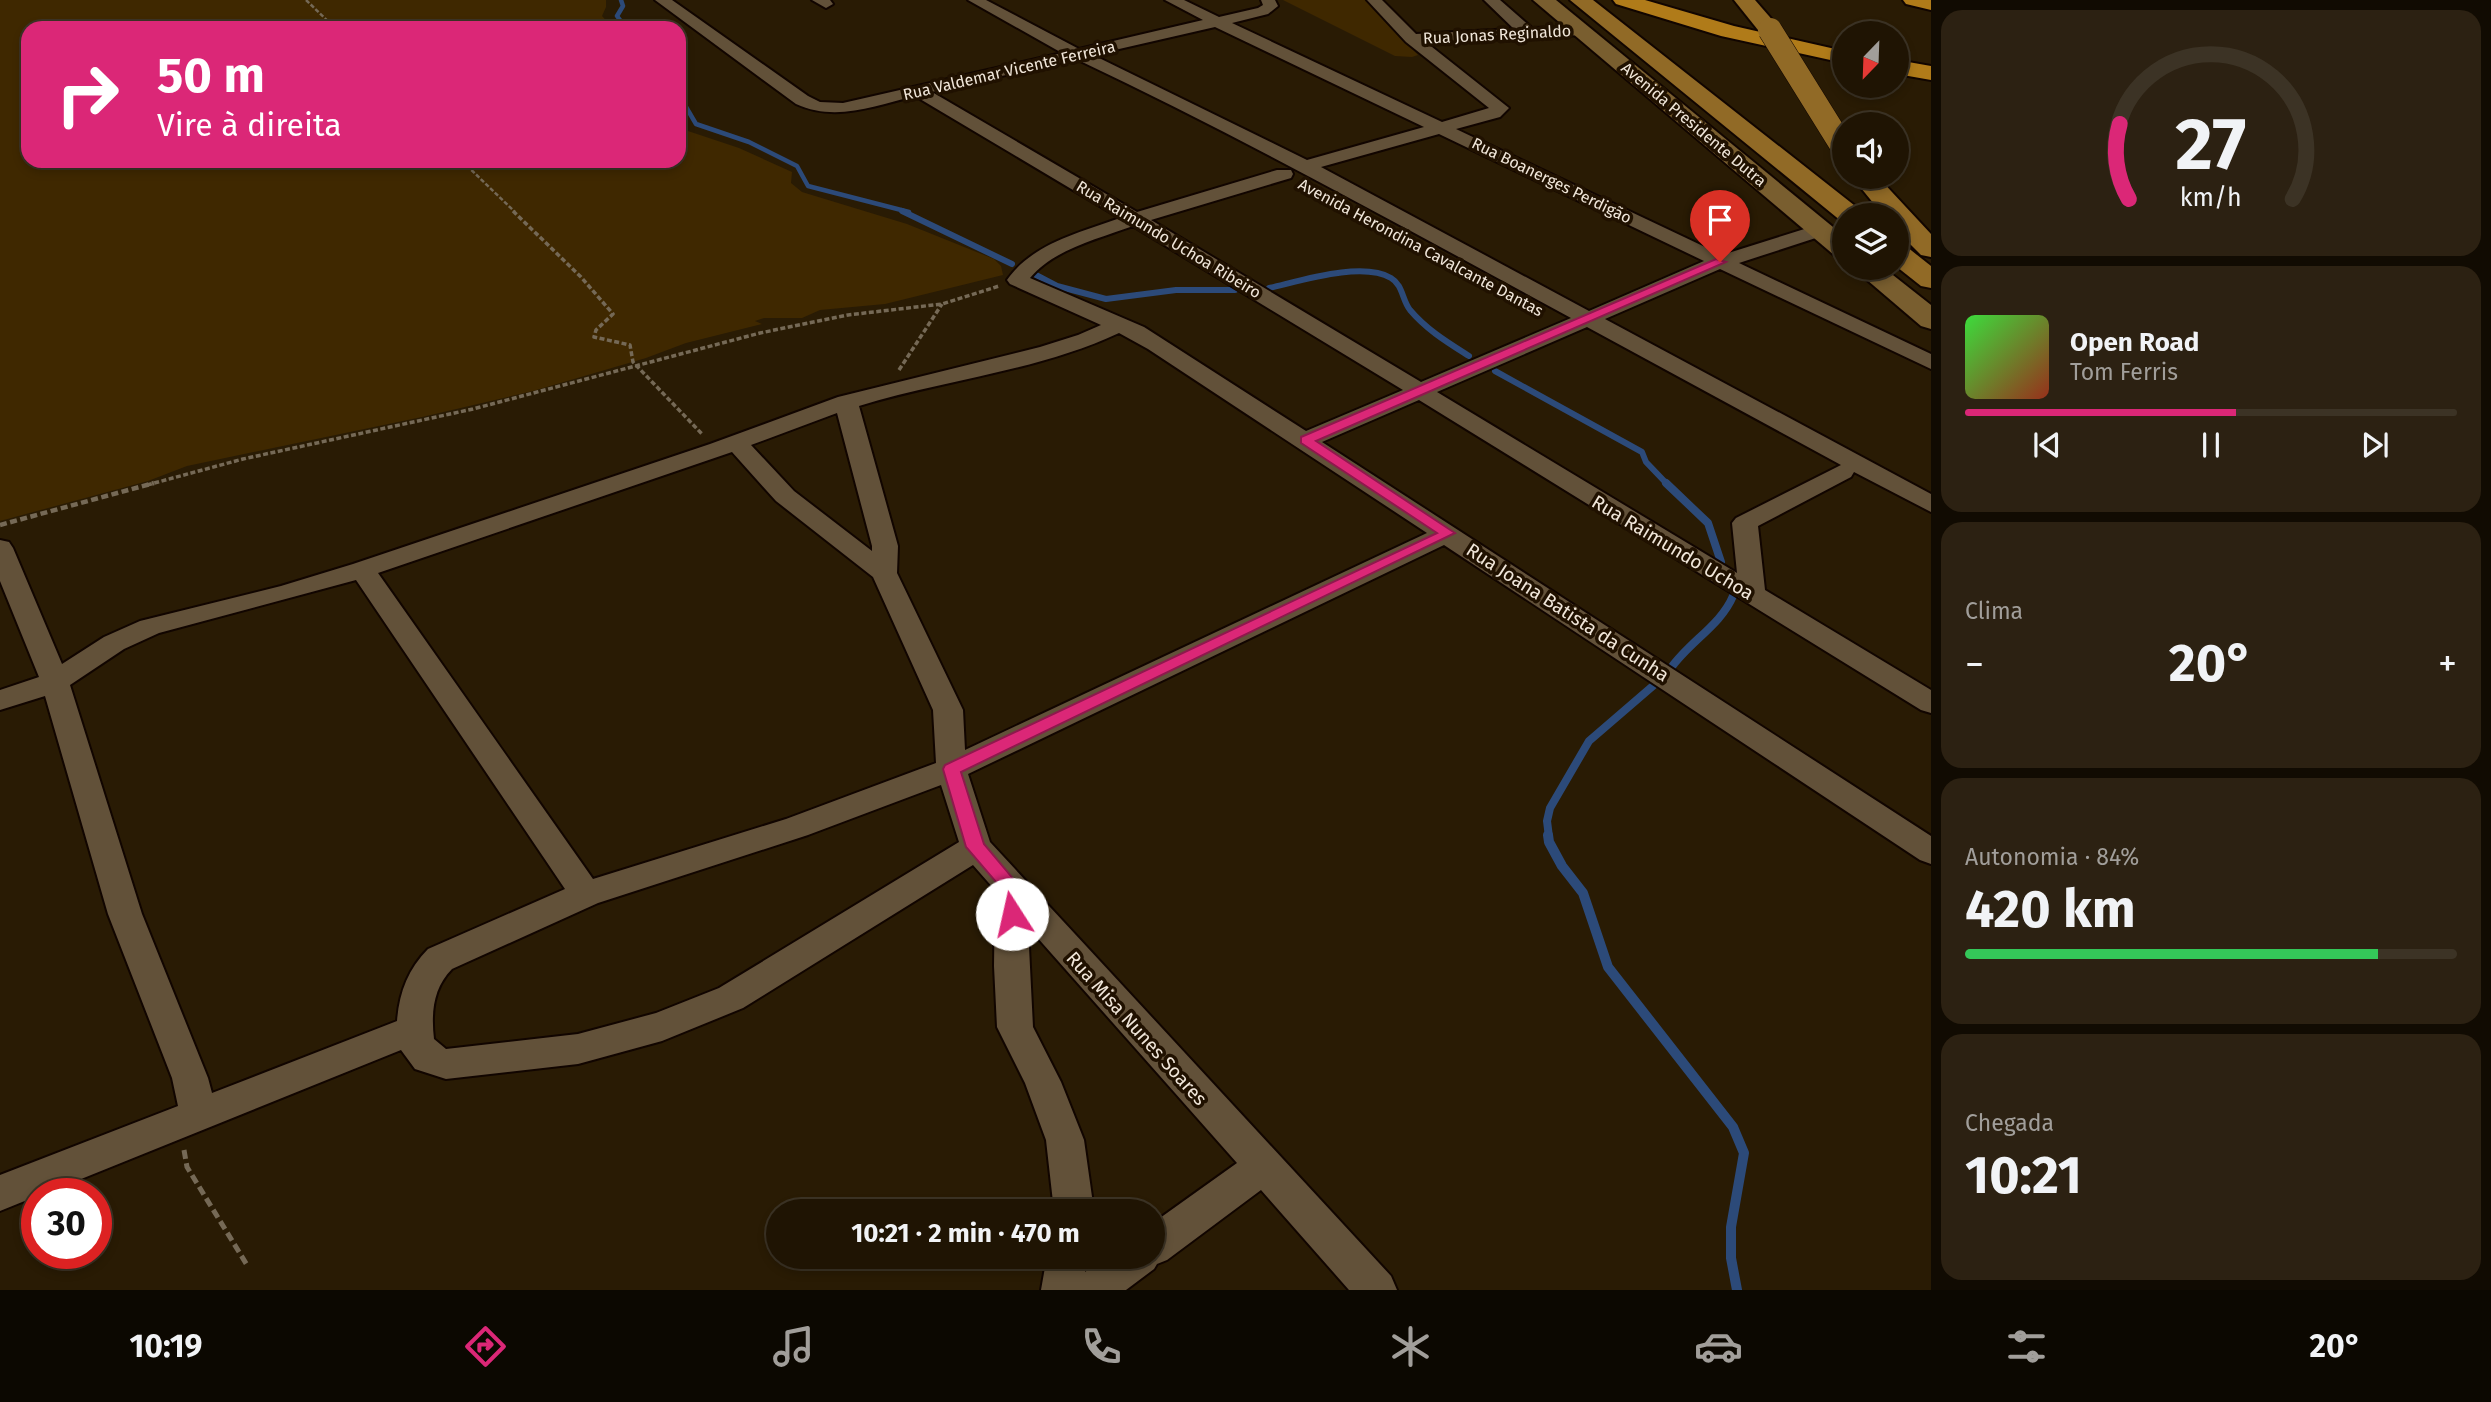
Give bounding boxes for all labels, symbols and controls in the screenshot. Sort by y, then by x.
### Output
street label: Rua Jonas Reginaldo [1423,21,1572,48]
north arrow [1832,21,1909,98]
map controls [1832,21,1909,280]
street label: Rua Valdemar Vicente Ferreira [901,37,1117,104]
text: 50 m [157,46,265,105]
icon: right [42,49,133,140]
street label: Avenida Presidente Dutra [1617,58,1770,191]
text: 27 [2176,101,2246,188]
text: Vire à direita [157,106,342,144]
button: sound [1832,112,1909,189]
street label: Rua Boanerges Perdigão [1469,133,1635,227]
street label: Avenida Herondina Cavalcante Dantas [1295,175,1546,320]
street label: Rua Raimundo Uchoa Ribeiro [1073,177,1264,302]
text: km/h [2180,183,2242,213]
pin [1690,190,1750,262]
icon: arrive [1701,201,1739,239]
button: layers [1832,203,1909,280]
text: Open Road [2070,327,2199,358]
text: Tom Ferris [2070,358,2178,386]
icon: previous [2028,426,2066,464]
icon: pause [2192,426,2230,464]
icon: next [2356,426,2394,464]
street label: Rua Raimundo Uchoa [1588,490,1758,605]
street label: Rua Joana Batista da Cunha [1462,538,1673,687]
text: Clima [1965,597,2023,625]
text: 20° [2169,632,2253,695]
text: − [1965,641,1984,687]
text: + [2438,641,2457,687]
text: Autonomia · 84% [1965,843,2139,871]
position arrow [975,877,1049,951]
text: 420 km [1965,878,2136,941]
street label: Rua Misa Nunes Soares [1061,947,1212,1110]
text: Chegada [1965,1109,2054,1137]
text: 10:21 [1965,1144,2082,1207]
speed limit sign: 30 [21,1178,112,1269]
text: 10:21 · 2 min · 470 m [851,1218,1080,1249]
icon: directions [461,1322,510,1371]
icon: music [769,1322,818,1371]
icon: phone [1077,1322,1126,1371]
icon: climate [1386,1322,1435,1371]
icon: car [1694,1322,1743,1371]
icon: filters [2002,1322,2051,1371]
text: 10:19 [130,1327,202,1365]
text: 20° [2310,1327,2361,1365]

